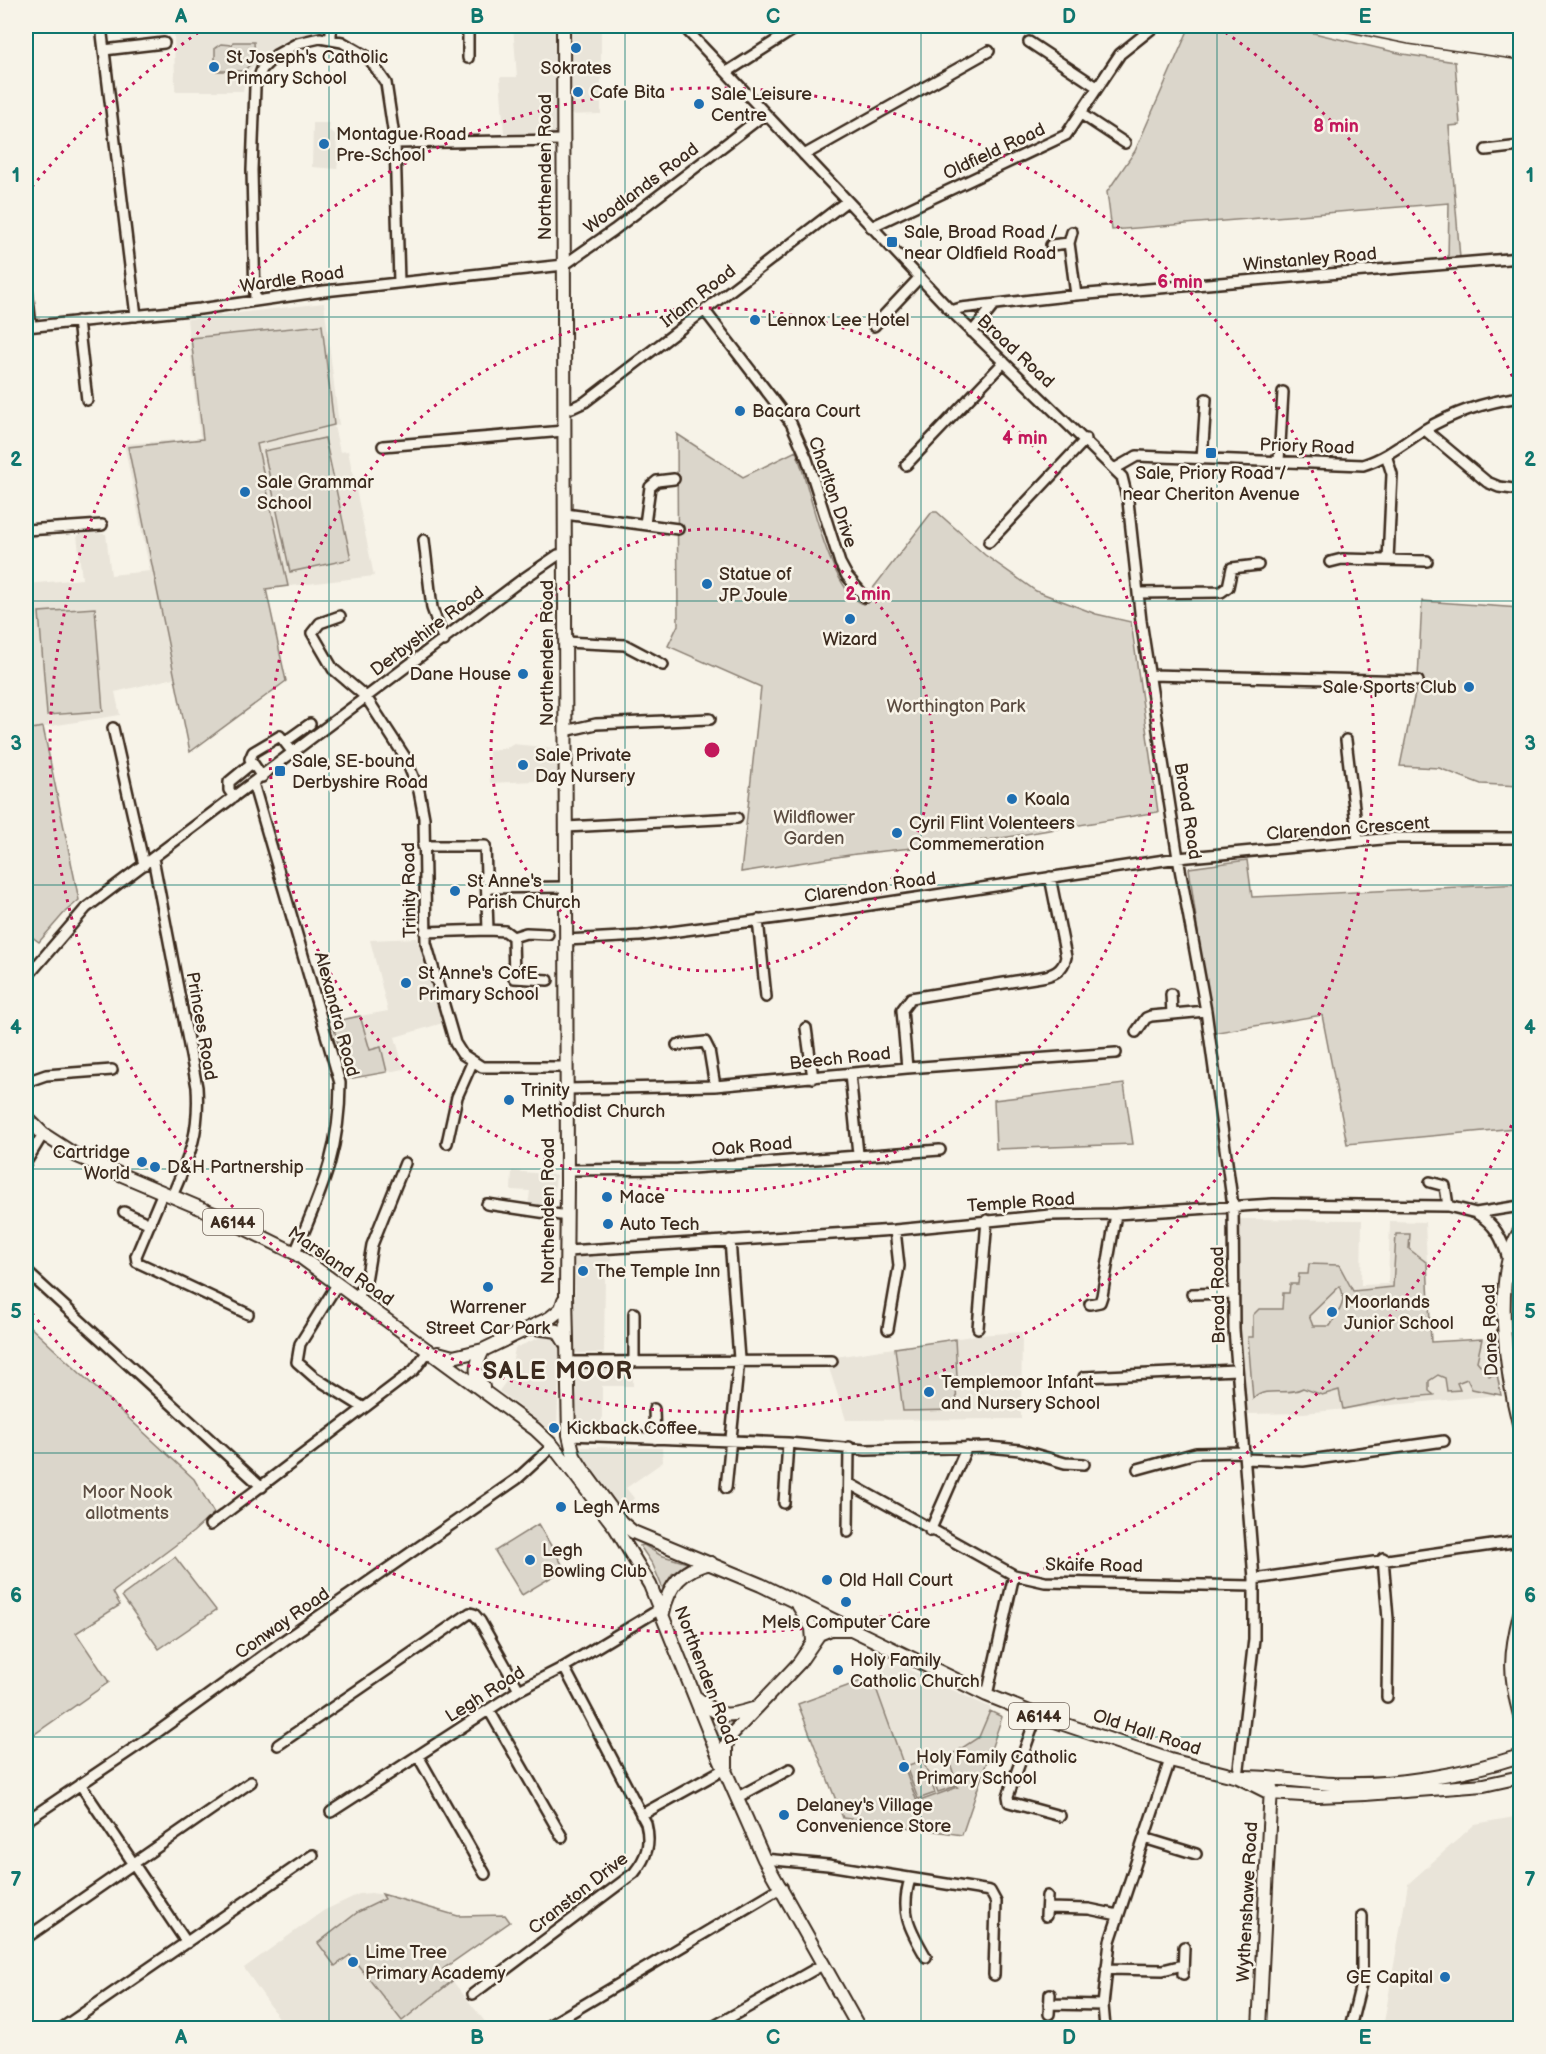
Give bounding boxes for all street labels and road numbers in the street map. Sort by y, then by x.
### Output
street label: Northenden Road [535,94,556,240]
street label: Oldfield Road [940,119,1048,184]
street label: Woodlands Road [580,138,703,238]
street label: Winstanley Road [1242,243,1378,276]
street label: Irlam Road [657,261,740,332]
street label: Wardle Road [239,262,346,297]
street label: Broad Road [973,310,1059,392]
street label: Charlton Drive [804,434,861,551]
street label: Priory Road [1259,434,1355,459]
street label: Northenden Road [537,580,558,726]
street label: Derbyshire Road [367,582,488,681]
street label: Broad Road [1170,761,1206,861]
street label: Clarendon Crescent [1266,812,1431,845]
street label: Trinity Road [398,842,421,938]
street label: Clarendon Road [803,868,937,907]
street label: Alexandra Road [310,949,363,1079]
street label: Princes Road [182,970,221,1082]
street label: Beech Road [788,1043,892,1074]
street label: Oak Road [711,1133,793,1160]
street label: Northenden Road [538,1138,559,1284]
street label: Temple Road [966,1188,1076,1217]
road number: A6144 [203,1209,263,1235]
street label: Marsland Road [284,1222,398,1311]
street label: Broad Road [1207,1246,1230,1344]
street label: Dane Road [1478,1284,1503,1376]
street label: Skaife Road [1045,1554,1143,1577]
street label: Conway Road [231,1583,334,1664]
street label: Northenden Road [670,1603,742,1747]
street label: Legh Road [442,1662,529,1727]
road number: A6144 [1009,1703,1069,1729]
street label: Old Hall Road [1090,1705,1204,1760]
street label: Wythenshawe Road [1233,1821,1262,1983]
street label: Cranston Drive [524,1848,633,1939]

